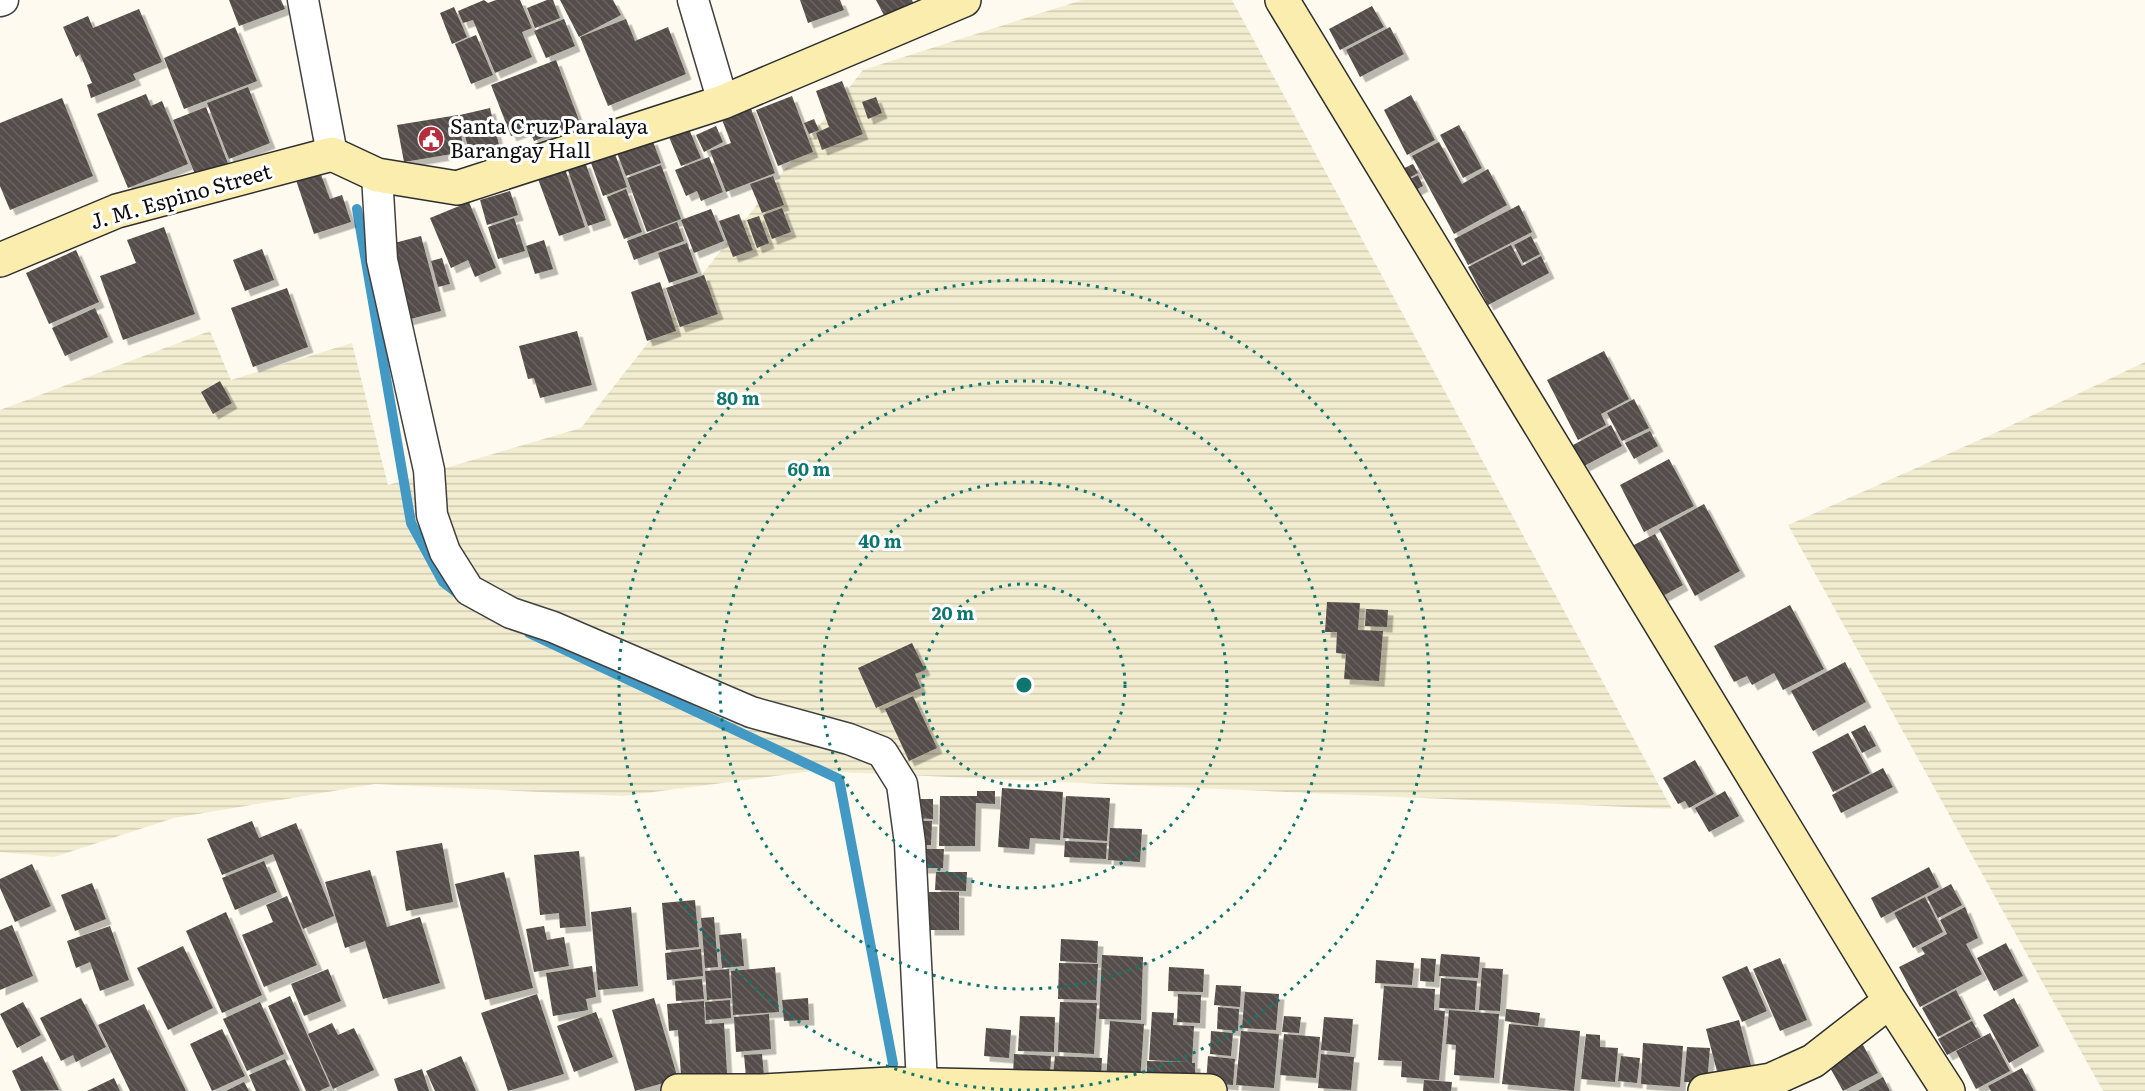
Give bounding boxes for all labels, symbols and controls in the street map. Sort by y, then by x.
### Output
place label: Santa Cruz Paralaya Barangay Hall [450,109,649,164]
public building icon: Santa Cruz Paralaya Barangay Hall [416,124,446,154]
street label: J. M. Espino Street [86,154,275,235]
text: 80 m [716,384,760,411]
text: 60 m [787,455,831,482]
text: 40 m [858,527,902,554]
text: 20 m [932,599,974,626]
centre of rings [1014,675,1034,695]

